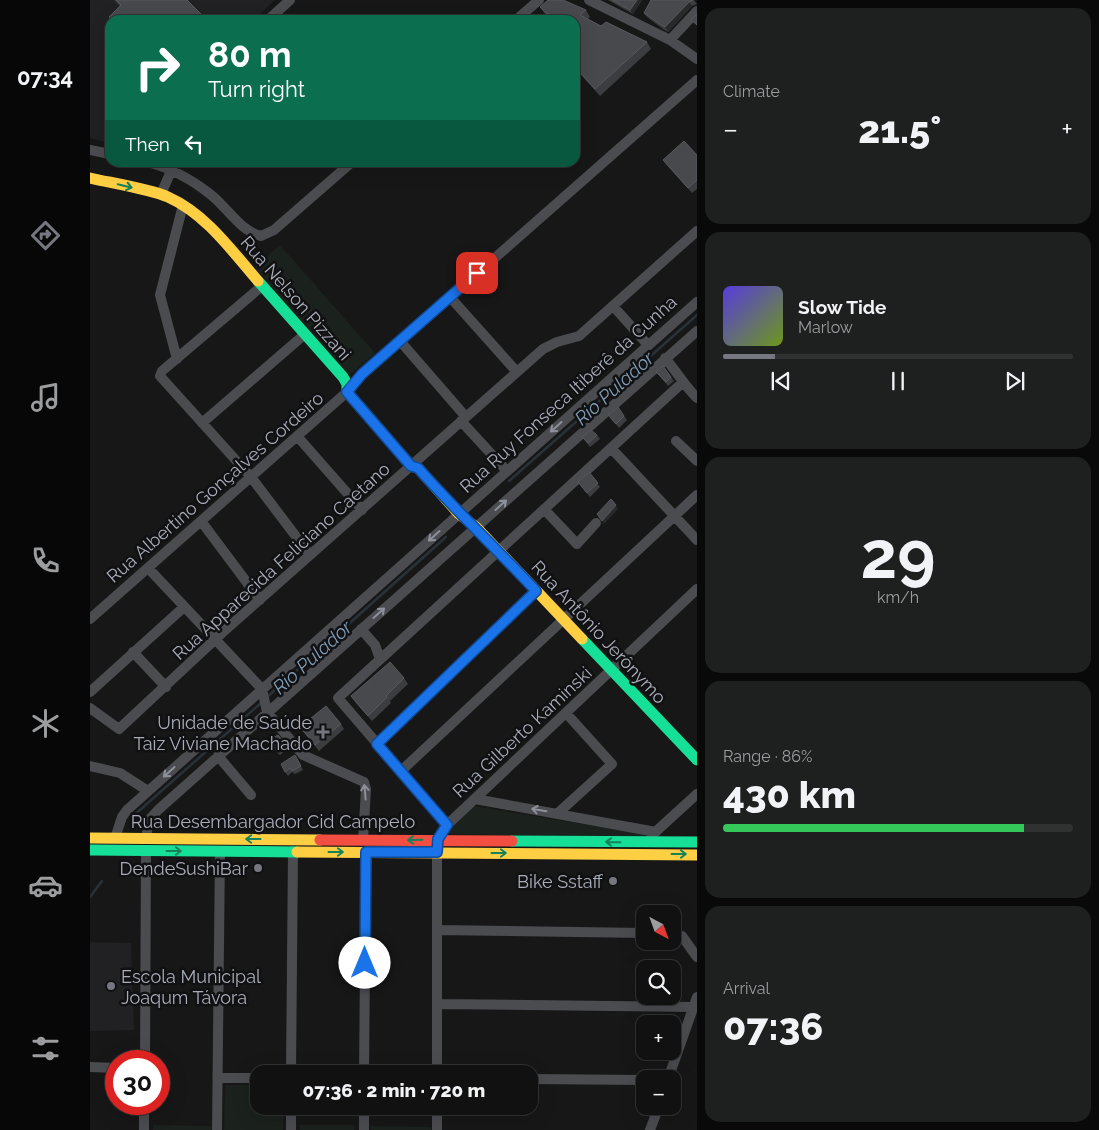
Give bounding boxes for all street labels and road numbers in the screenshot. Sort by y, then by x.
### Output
street label: Rua Nelson Pizzani [236,232,356,364]
street label: Rua Ruy Fonseca Itiberê da Cunha [455,291,681,497]
street label: Rua Albertino Gonçalves Cordeiro [102,387,328,587]
street label: Rua Apparecida Feliciano Caetano [168,458,394,664]
street label: Rua Antônio Jerônymo [527,556,671,708]
street label: Rua Gilberto Kaminski [448,662,596,802]
street label: Rua Desembargador Cid Campelo [131,811,415,832]

